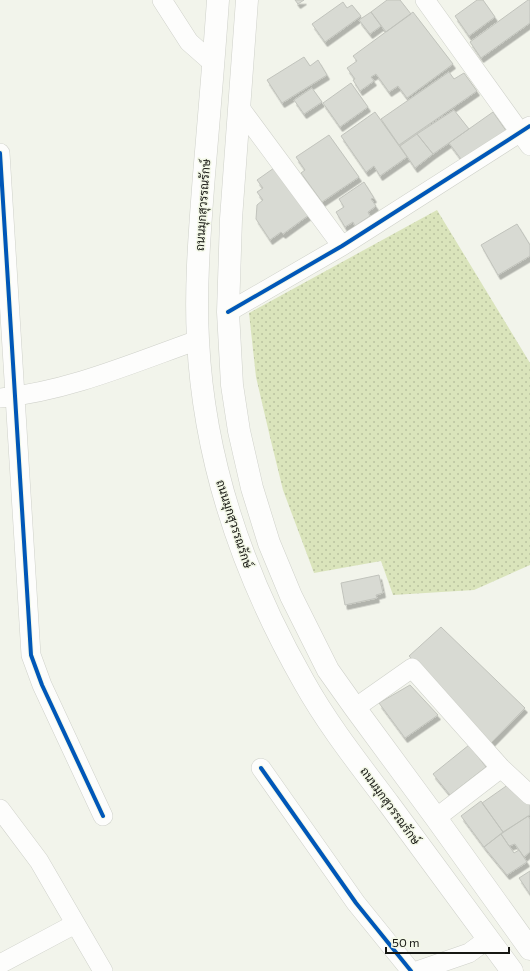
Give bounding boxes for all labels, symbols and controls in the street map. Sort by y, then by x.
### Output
street label: ถนนมุกสุวรรณรักษ์ [192,158,215,252]
street label: ถนนมุกสุวรรณรักษ์ [211,478,256,571]
street label: ถนนมุกสุวรรณรักษ์ [356,764,424,849]
scale bar [386,929,509,955]
text: 50 m [392,935,420,949]

